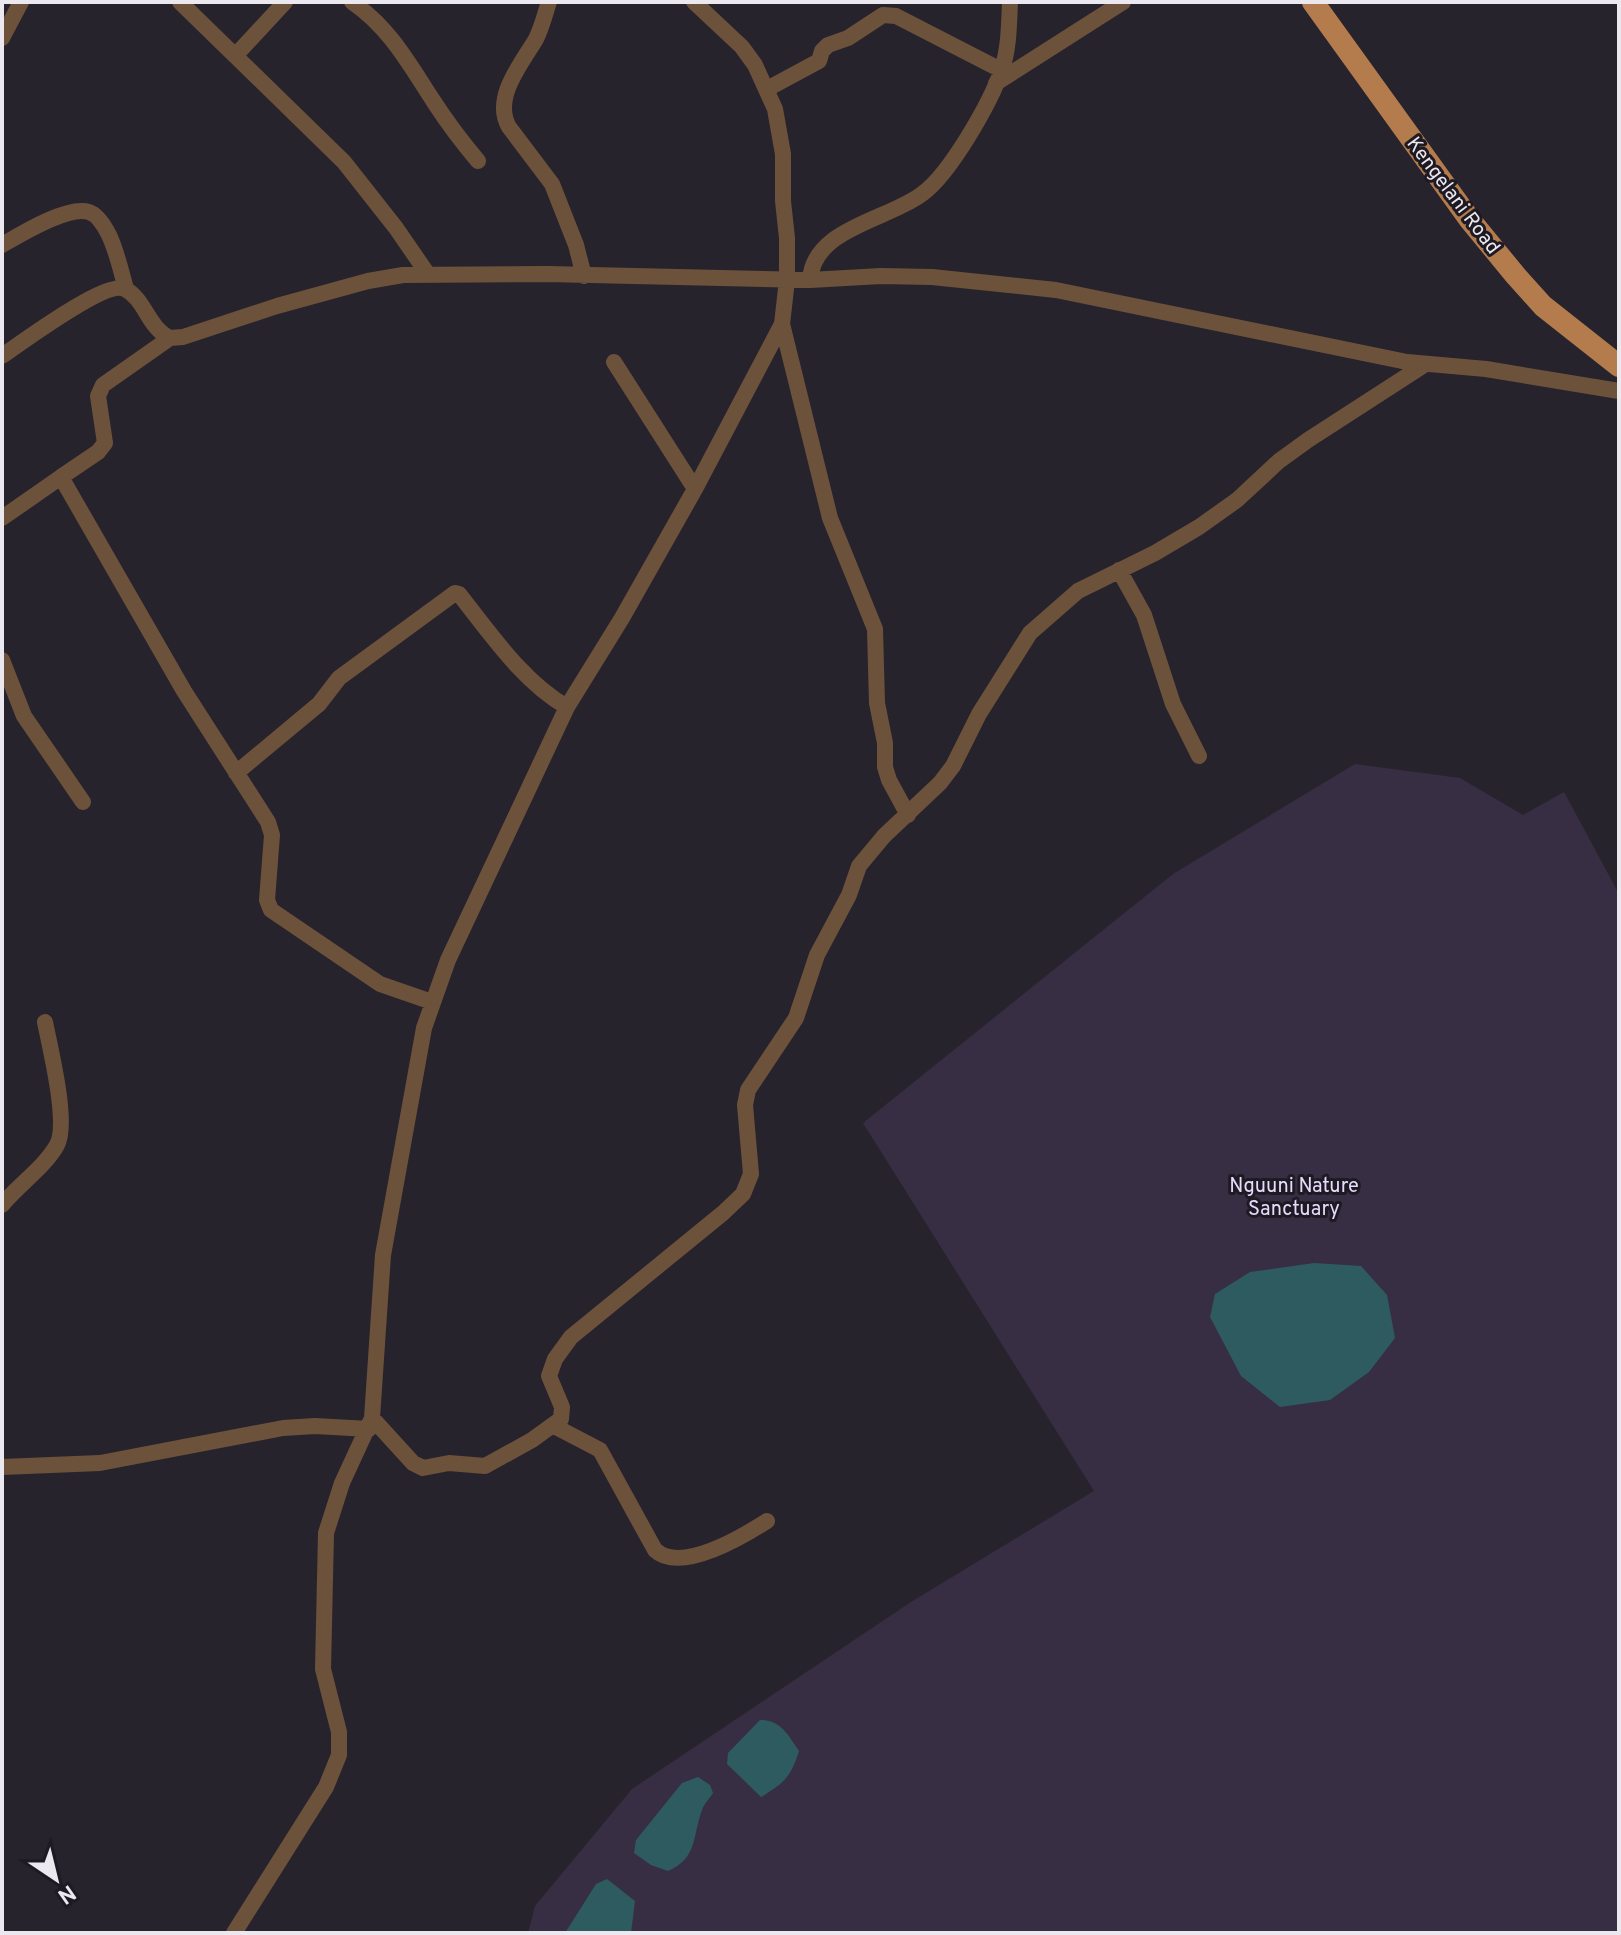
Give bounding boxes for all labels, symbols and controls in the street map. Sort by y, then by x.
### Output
street label: Kengelani Road [1400,132,1505,260]
park label: Nguuni Nature Sanctuary [1229,1174,1359,1223]
north arrow [16,1839,96,1919]
text: N [52,1878,80,1909]

